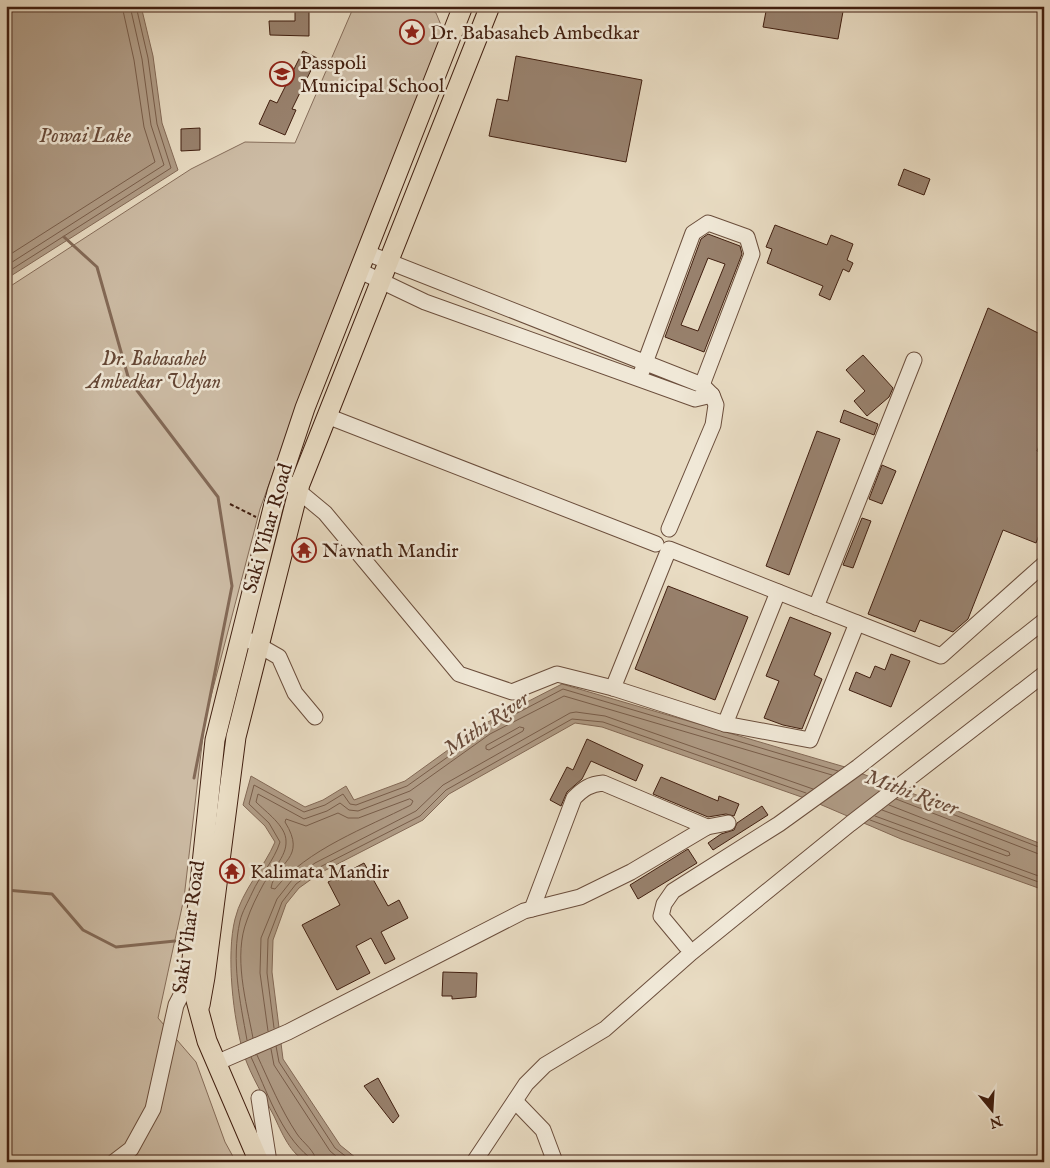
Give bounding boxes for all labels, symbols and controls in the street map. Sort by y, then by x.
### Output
place icon: Dr. Babasaheb Ambedkar [399,19,425,45]
place label: Dr. Babasaheb Ambedkar [430,21,640,46]
place label: Passpoli Municipal School [300,51,445,99]
school or university icon: Passpoli Municipal School [269,61,295,87]
water label: Powai Lake [39,123,131,150]
park label: Dr. Babasaheb Ambedkar Udyan [85,347,221,395]
street label: Saki Vihar Road [238,460,299,596]
temple icon: Navnath Mandir [291,537,317,563]
place label: Navnath Mandir [322,539,459,564]
water label: Mithi River [439,685,535,763]
water label: Mithi River [861,764,962,823]
temple icon: Kalimata Mandir [219,858,245,884]
street label: Saki Vihar Road [168,859,211,995]
place label: Kalimata Mandir [250,860,390,885]
north arrow [968,1086,1018,1136]
text: N [987,1111,1005,1132]

